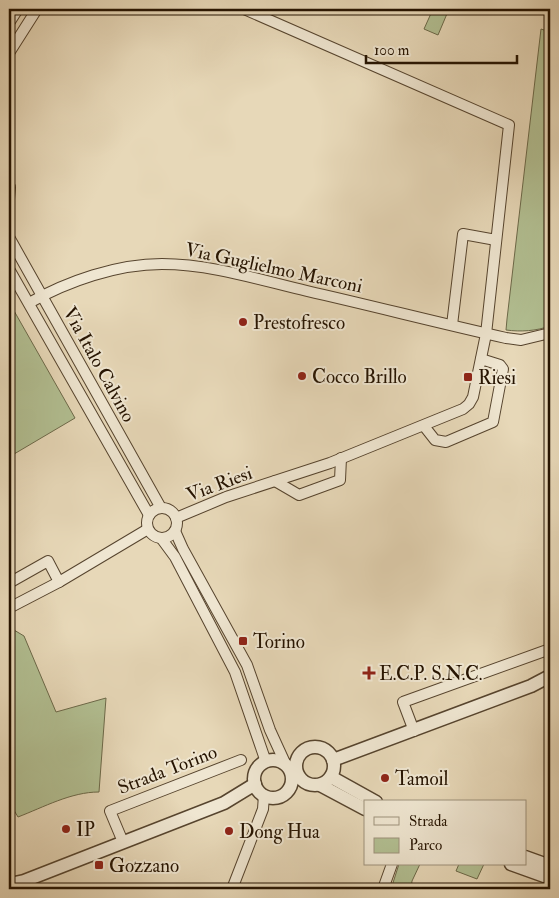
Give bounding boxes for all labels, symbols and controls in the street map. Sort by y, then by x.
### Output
scale bar [366,32,518,64]
text: 100 m [374,41,410,60]
street label: Via Guglielmo Marconi [183,237,365,298]
street label: Via Italo Calvino [58,303,141,426]
place label: Prestofresco [253,311,345,335]
marker: Prestofresco [237,316,249,328]
place label: Cocco Brillo [312,365,407,389]
place label: Riesi [478,366,516,390]
marker: Cocco Brillo [296,370,308,382]
marker: Riesi [462,371,474,383]
street label: Via Riesi [183,461,256,507]
place label: Torino [253,630,305,654]
marker: Torino [237,635,249,647]
place label: E.C.P. S.N.C. [379,662,482,686]
marker: E.C.P. S.N.C. [363,667,375,679]
street label: Strada Torino [114,740,220,800]
place label: Tamoil [395,767,449,791]
marker: Tamoil [379,772,391,784]
legend [364,800,526,866]
text: Strada [409,812,448,831]
place label: IP [76,818,95,842]
place label: Dong Hua [239,820,320,844]
marker: IP [60,823,72,835]
marker: Dong Hua [223,825,235,837]
text: Parco [409,836,442,855]
place label: Gozzano [109,854,179,878]
marker: Gozzano [93,859,105,871]

